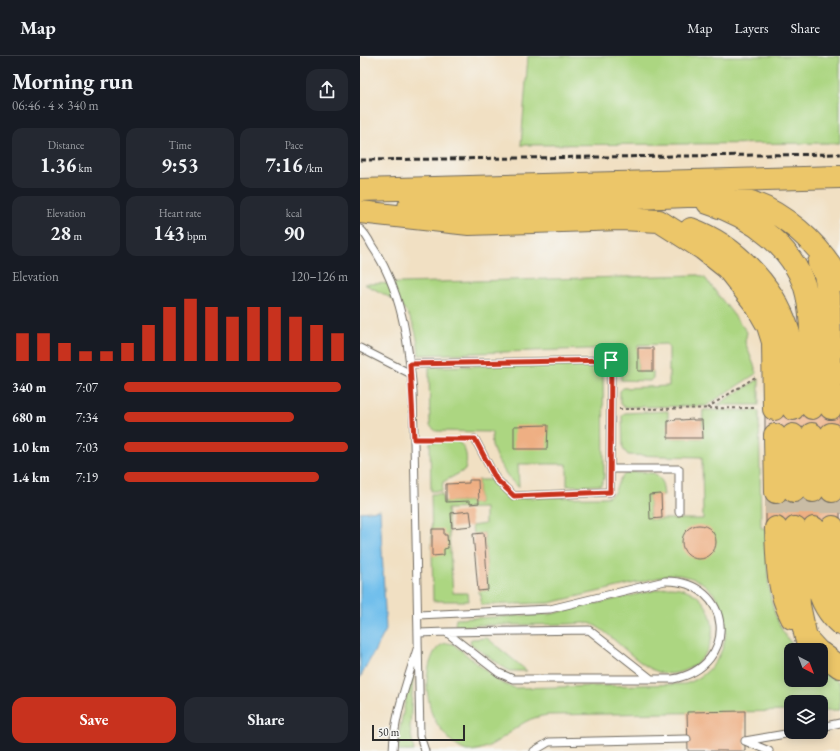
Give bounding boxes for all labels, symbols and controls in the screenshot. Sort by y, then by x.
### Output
text: Map [20,15,56,40]
text: Map [687,19,712,37]
text: Layers [734,19,769,37]
text: Share [791,19,820,37]
text: Morning run [12,67,133,96]
button: share [306,69,348,111]
text: 06:46 · 4 × 340 m [12,97,99,114]
text: Distance [48,138,84,152]
text: Time [169,138,191,152]
text: Pace [285,138,303,152]
text: 1.36 [40,152,76,178]
text: 9:53 [161,152,199,178]
text: 7:16 [265,152,303,178]
text: km [76,161,92,175]
text: /km [303,161,323,175]
text: Elevation [46,206,86,220]
text: Heart rate [159,206,201,220]
text: kcal [286,206,302,220]
text: 28 [50,220,71,246]
text: 143 [153,220,185,246]
text: 90 [283,220,305,246]
text: m [71,229,82,243]
text: bpm [185,229,207,243]
text: Elevation [12,268,59,285]
text: 120–126 m [291,268,348,285]
pin [594,343,628,377]
icon: arrive [600,349,622,371]
text: 340 m [12,379,46,396]
text: 7:07 [76,379,98,396]
text: 680 m [12,409,46,426]
text: 7:34 [76,409,98,426]
text: 1.0 km [12,439,50,456]
text: 7:03 [76,439,98,456]
text: 1.4 km [12,469,50,486]
text: 7:19 [76,469,98,486]
north arrow [784,643,828,687]
map controls [784,643,828,739]
button: layers [784,695,828,739]
button: Save [12,697,176,743]
button: Share [184,697,348,743]
scale bar [372,723,465,742]
text: 50 m [378,725,399,739]

